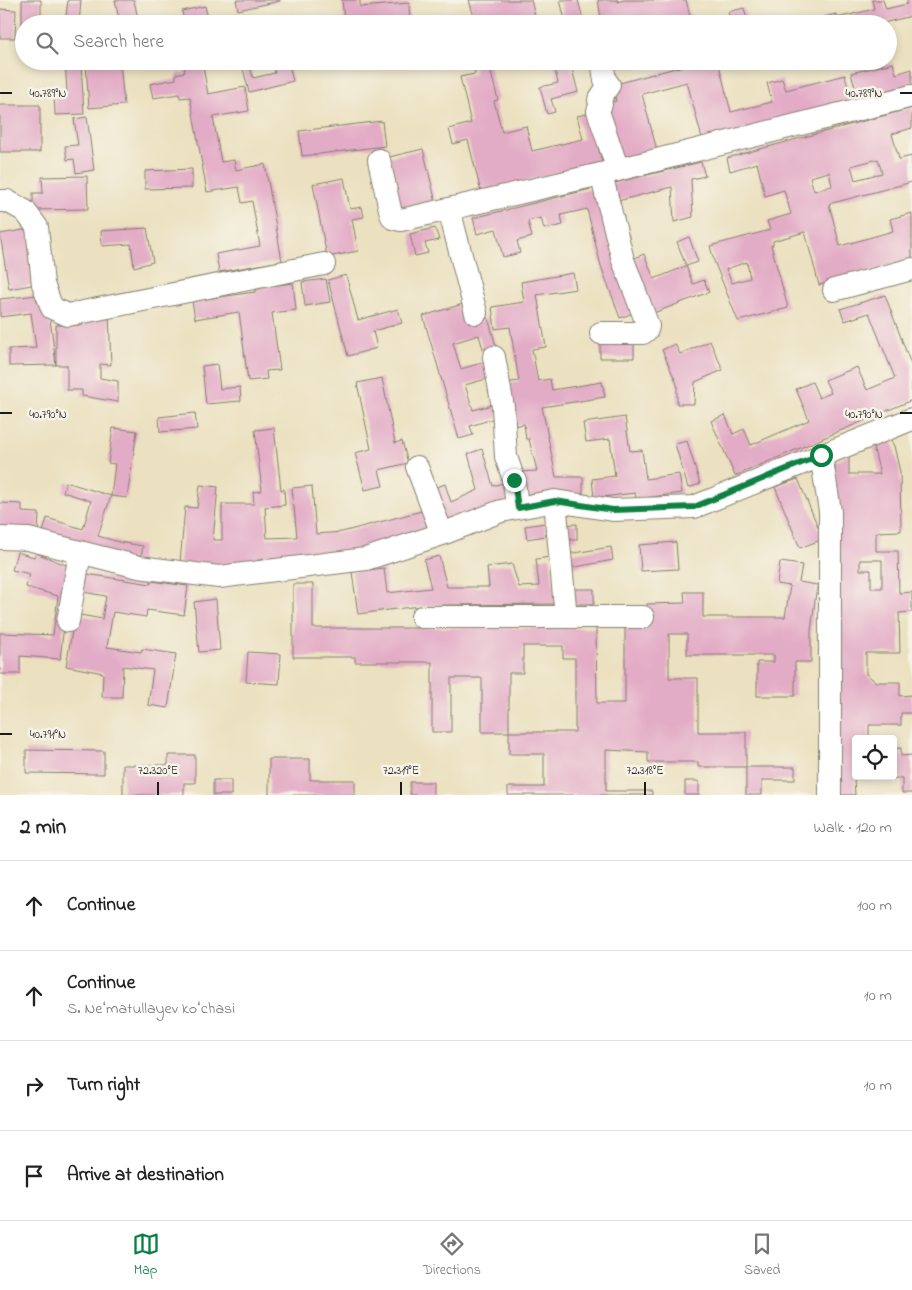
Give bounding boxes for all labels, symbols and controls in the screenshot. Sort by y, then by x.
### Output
search box [15,15,897,70]
icon: search [33,29,61,57]
text: Search here [73,29,164,56]
text: 40.789°N [30,85,66,103]
text: 40.789°N [846,85,882,103]
text: 40.790°N [29,406,67,424]
text: 40.790°N [845,406,883,424]
route start [810,444,833,467]
route end [503,469,526,492]
text: 40.791°N [30,726,66,744]
map controls [852,735,897,780]
button: locate [852,735,897,780]
text: 72.320°E [138,762,178,780]
text: 72.319°E [383,762,419,780]
text: 72.318°E [626,762,664,780]
text: 2 min [20,813,66,843]
text: Walk · 120 m [813,816,892,840]
icon: ahead [20,892,48,920]
text: Continue [67,892,135,919]
text: 100 m [857,894,892,918]
text: Continue [67,970,135,997]
icon: ahead [20,982,48,1010]
text: 10 m [864,984,892,1008]
text: S. Neʻmatullayev koʻchasi [67,997,235,1021]
icon: right [20,1072,48,1100]
text: Turn right [67,1072,140,1099]
text: 10 m [864,1074,892,1098]
icon: arrive [20,1162,48,1190]
text: Arrive at destination [67,1162,224,1189]
tab: Map [132,1230,160,1281]
tab: Directions [423,1230,481,1281]
tab: Saved [744,1230,780,1281]

